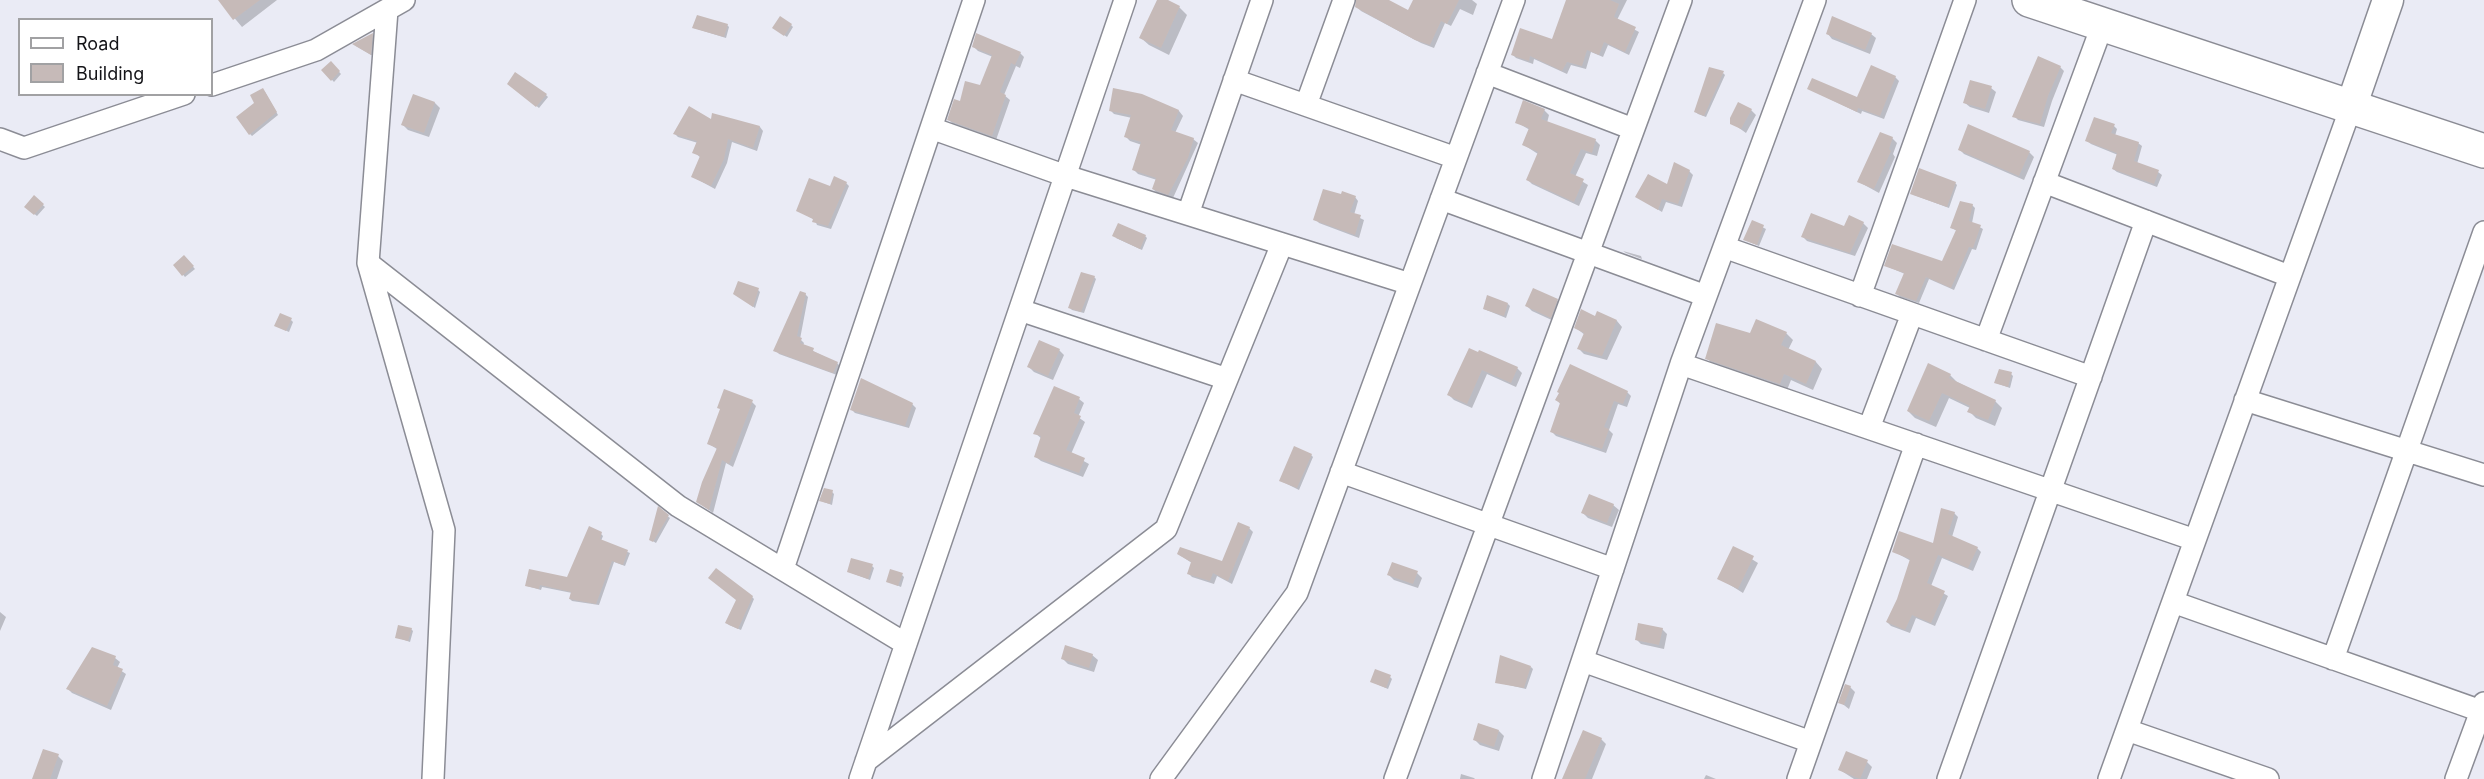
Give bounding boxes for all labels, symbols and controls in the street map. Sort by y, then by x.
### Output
legend [18,18,213,96]
text: Road [76,33,119,54]
text: Building [76,63,144,84]

